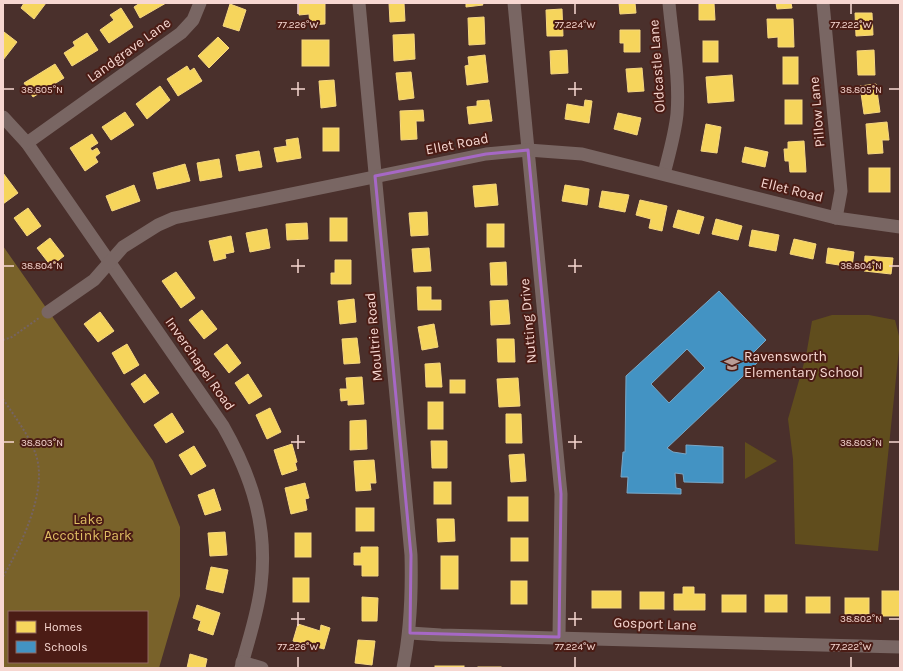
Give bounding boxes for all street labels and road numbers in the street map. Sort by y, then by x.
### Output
street label: Landgrave Lane [84,14,174,86]
street label: Oldcastle Lane [645,19,669,113]
street label: Pillow Lane [805,76,829,148]
street label: Ellet Road [424,130,490,158]
street label: Ellet Road [759,174,825,206]
street label: Nutting Drive [516,278,540,364]
street label: Moultrie Road [362,292,386,382]
street label: Inverchapel Road [162,314,238,414]
street label: Gosport Lane [613,614,697,634]

